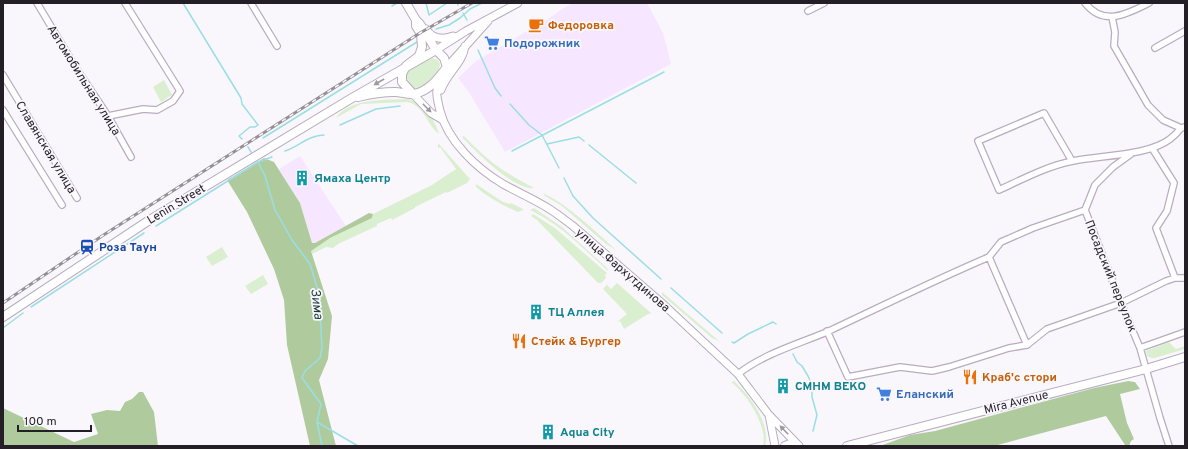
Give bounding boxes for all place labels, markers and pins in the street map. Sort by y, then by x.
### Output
cafe icon: Федоровка [527,16,545,34]
place label: Федоровка [548,18,614,34]
supermarket icon: Подорожник [483,34,501,52]
place label: Подорожник [504,36,580,52]
building icon: Ямаха Центр [293,169,311,187]
place label: Ямаха Центр [314,171,391,187]
station icon: Роза Таун [78,238,96,256]
place label: Роза Таун [99,240,157,256]
building icon: ТЦ Аллея [527,303,545,321]
place label: ТЦ Аллея [548,305,604,321]
restaurant icon: Стейк & Бургер [510,332,528,350]
place label: Стейк & Бургер [531,334,621,350]
restaurant icon: Краб'с стори [961,368,979,386]
place label: Краб'с стори [982,370,1057,386]
building icon: СМНМ ВЕКО [774,377,792,395]
place label: СМНМ ВЕКО [795,379,866,395]
supermarket icon: Еланский [875,385,893,403]
place label: Еланский [896,387,954,403]
building icon: Aqua City [539,423,557,441]
place label: Aqua City [560,425,615,441]

